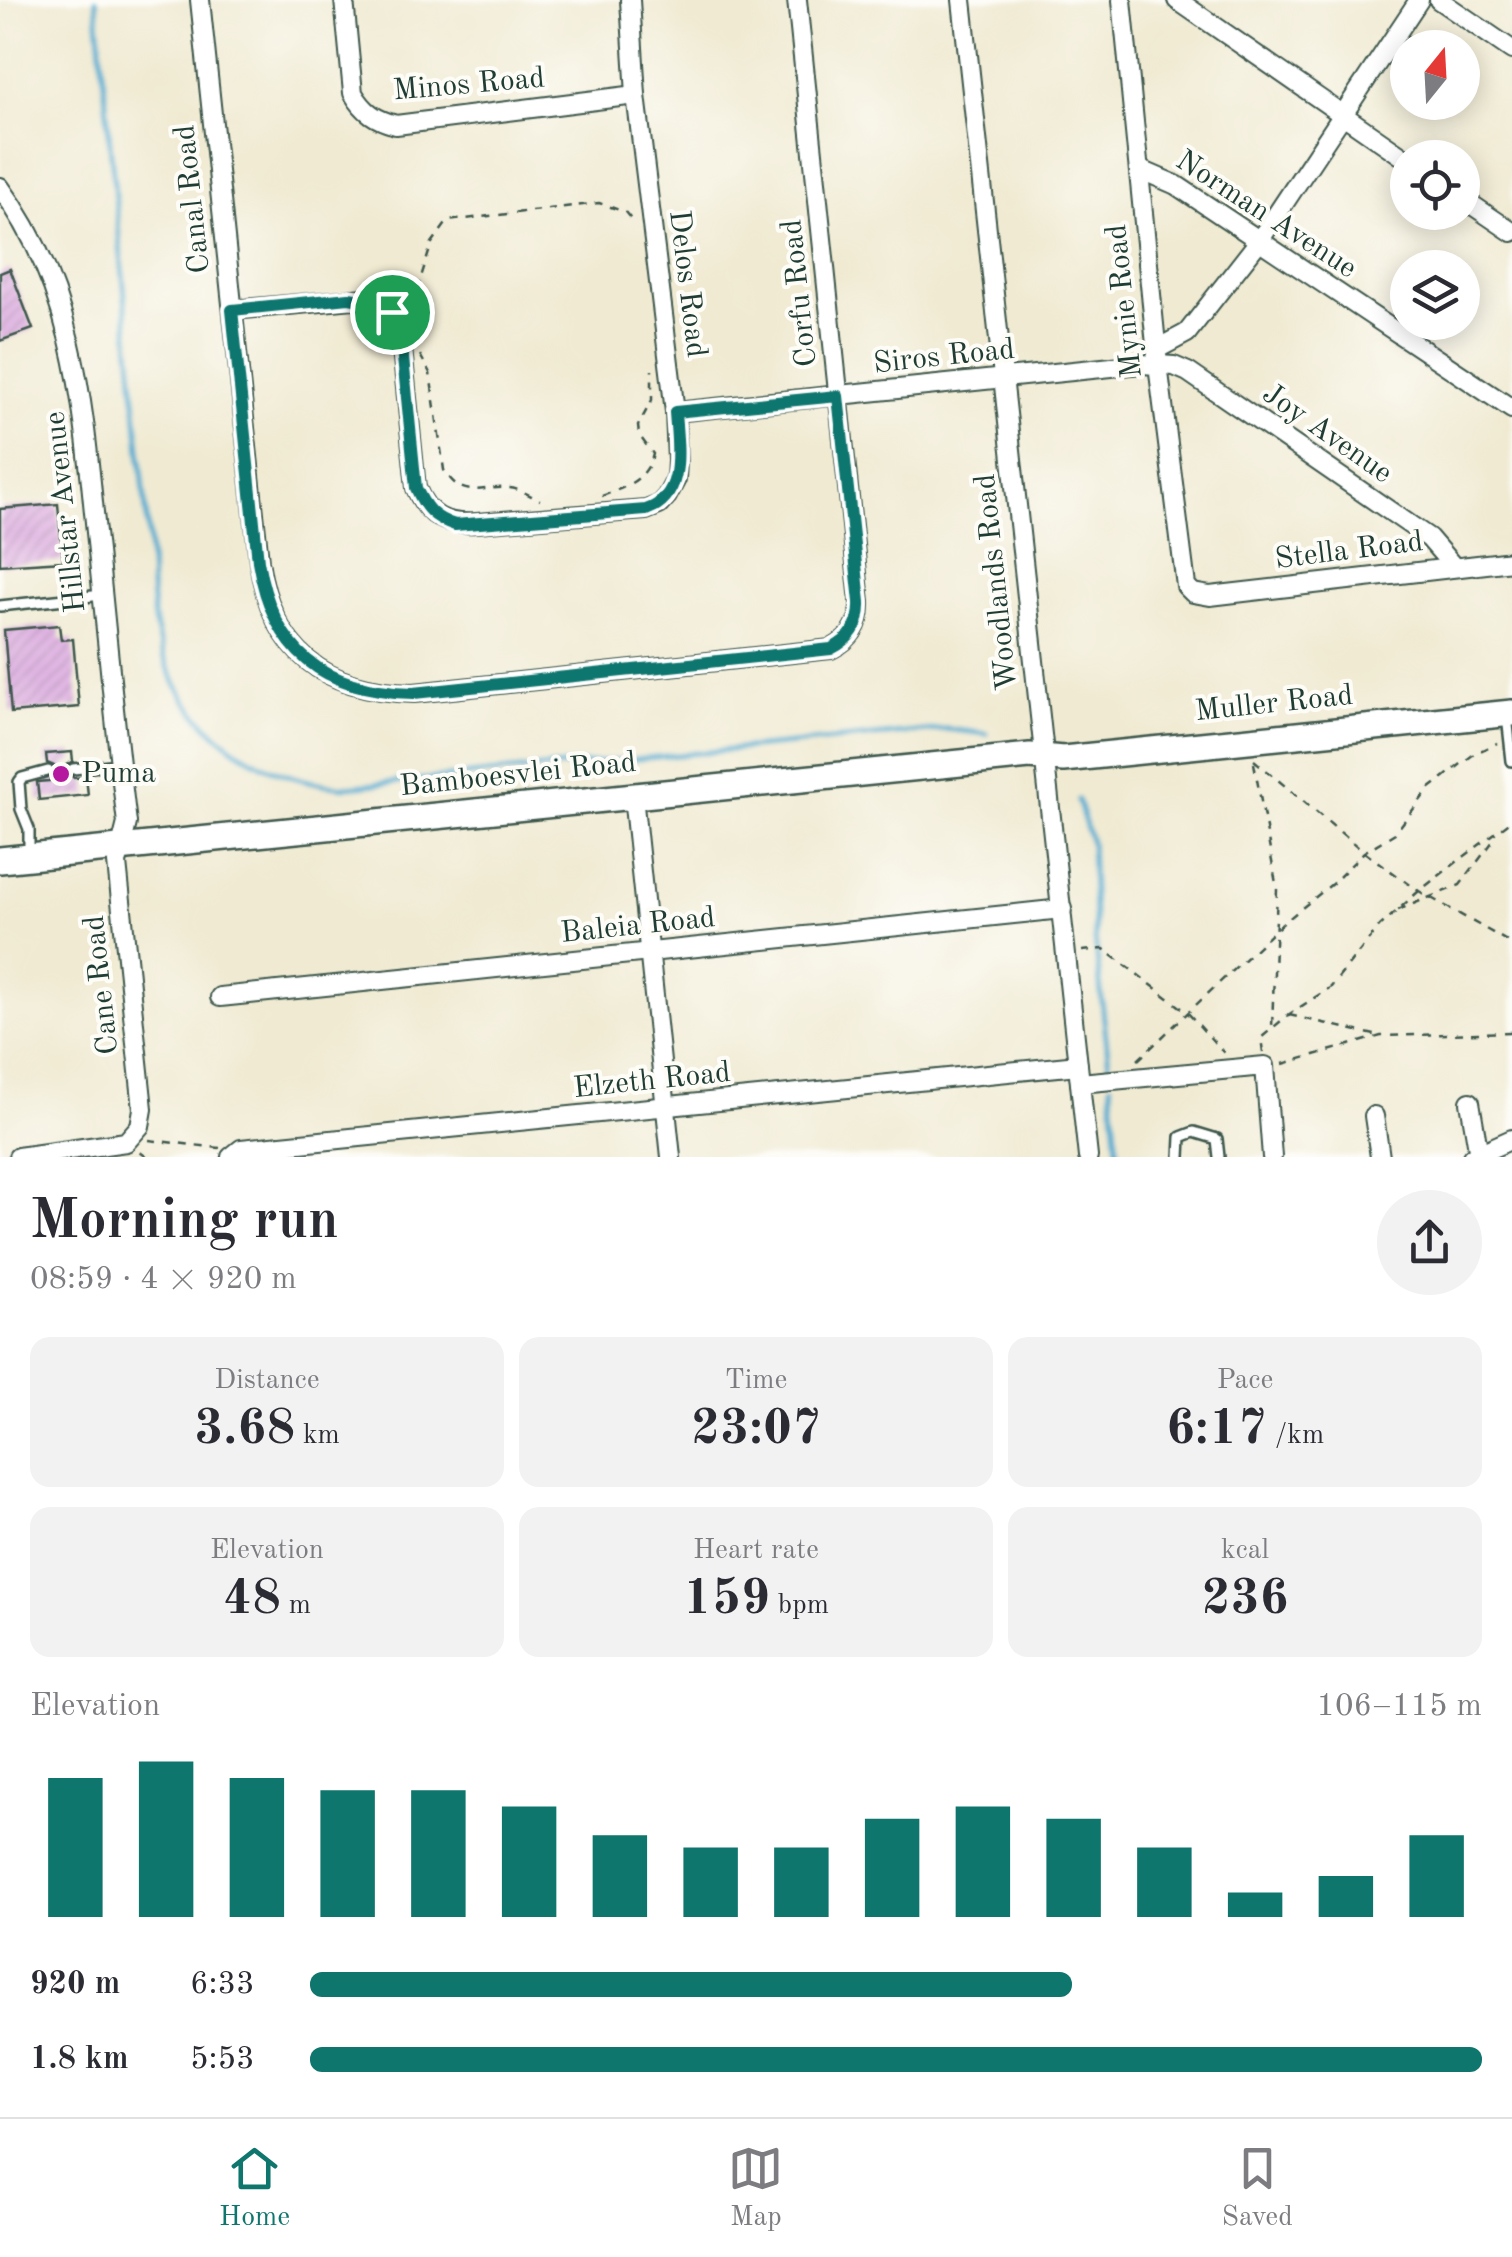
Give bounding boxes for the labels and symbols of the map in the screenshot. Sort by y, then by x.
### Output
north arrow [1390,30,1480,120]
street label: Minos Road [392,63,546,107]
street label: Canal Road [170,123,216,275]
street label: Norman Avenue [1170,146,1362,284]
street label: Delos Road [663,208,711,360]
street label: Corfu Road [777,218,823,368]
street label: Mynie Road [1102,223,1148,379]
pin [350,270,435,355]
street label: Siros Road [872,335,1016,379]
street label: Joy Avenue [1257,379,1397,489]
street label: Hillstar Avenue [41,410,91,614]
street label: Woodlands Road [971,472,1023,692]
street label: Stella Road [1273,527,1425,575]
street label: Muller Road [1194,681,1354,727]
street label: Bamboesvlei Road [398,748,638,802]
place label: Puma [81,759,156,789]
marker: Puma [50,763,72,785]
street label: Baleia Road [559,903,717,949]
street label: Cane Road [80,914,124,1056]
street label: Elzeth Road [572,1058,732,1104]

